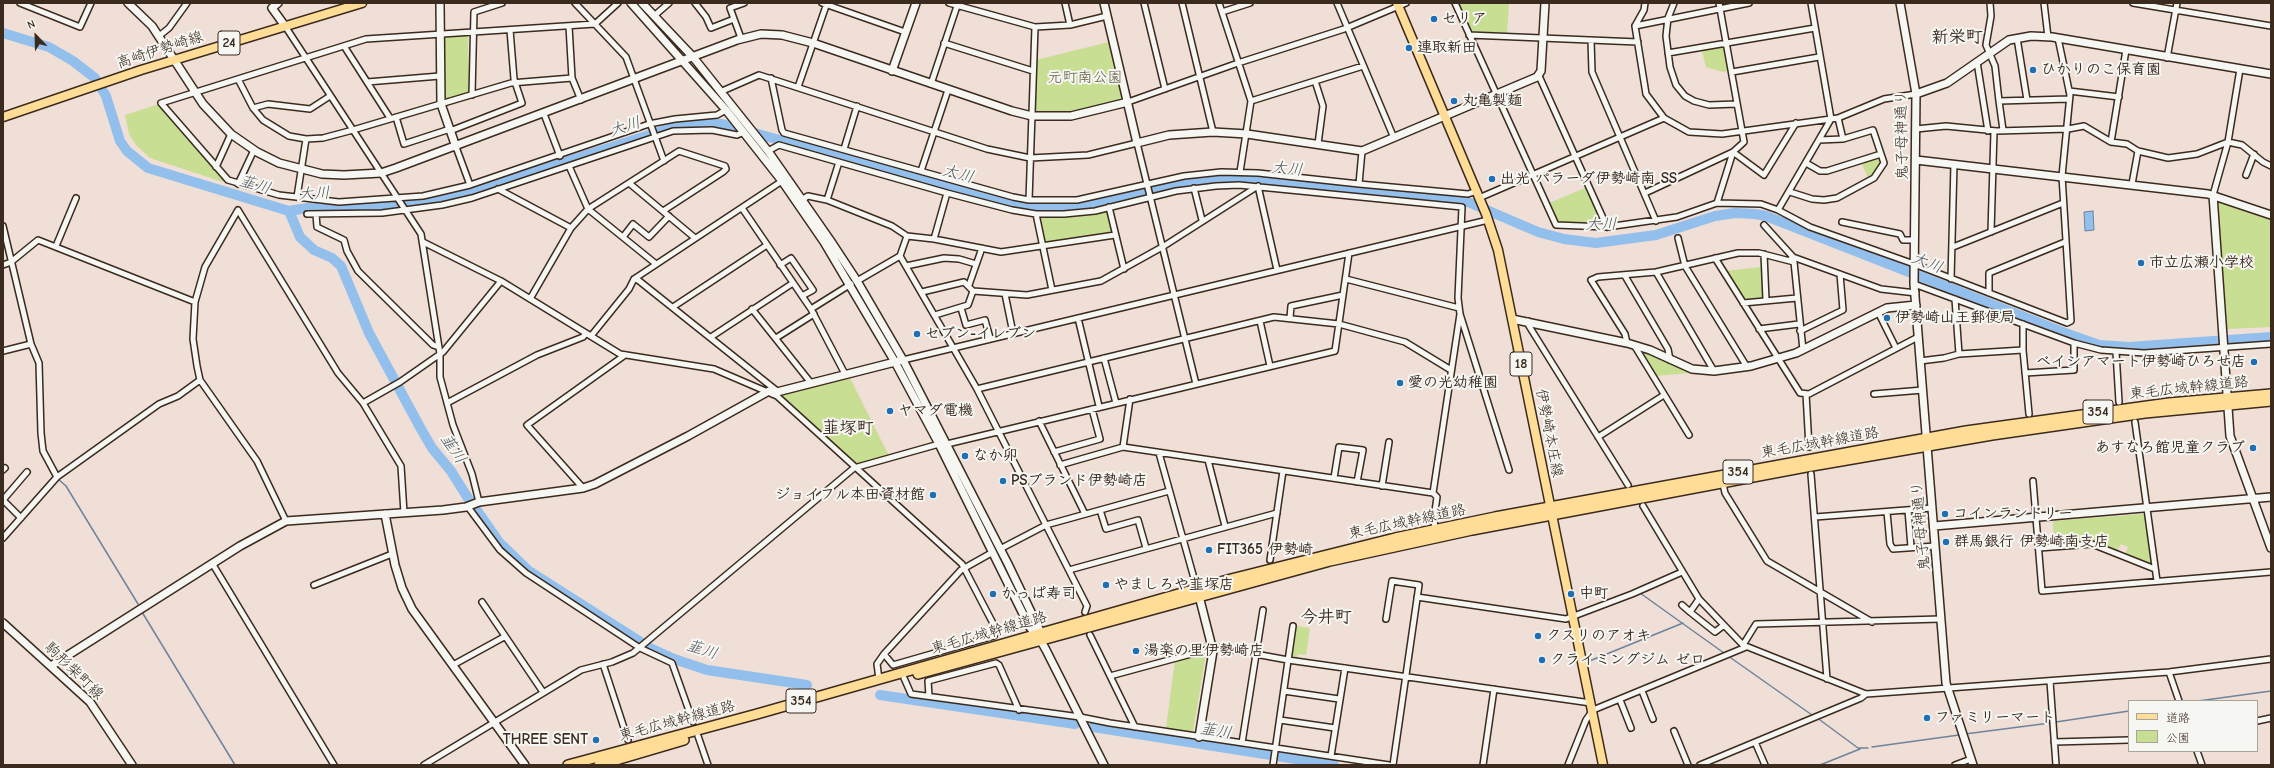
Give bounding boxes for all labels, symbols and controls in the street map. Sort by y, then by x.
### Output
place label: セリア [1442,10,1487,28]
marker: セリア [1429,14,1439,24]
north arrow [16,16,56,56]
text: N [25,17,37,32]
district label: 新栄町 [1932,27,1982,47]
street label: 高崎伊勢崎線 [114,28,206,72]
road number: 24 [218,31,240,55]
place label: 連取新田 [1417,39,1477,57]
marker: 連取新田 [1404,43,1414,53]
place label: ひかりのこ保育園 [2041,61,2161,79]
marker: ひかりのこ保育園 [2028,65,2038,75]
park label: 元町南公園 [1048,69,1122,87]
street label: 鬼子母神通り [1892,90,1912,180]
place label: 丸亀製麺 [1462,92,1522,110]
marker: 丸亀製麺 [1449,96,1459,106]
water label: 大川 [607,113,643,141]
water label: 大川 [1270,158,1304,180]
water label: 大川 [940,161,976,187]
place label: 出光 パラーダ伊勢崎南 SS [1500,170,1677,188]
water label: 韮川 [237,171,273,199]
marker: 出光 パラーダ伊勢崎南 SS [1487,174,1497,184]
water label: 大川 [298,184,330,204]
water label: 大川 [1585,214,1617,234]
water label: 大川 [1909,248,1945,278]
place label: 市立広瀬小学校 [2149,254,2254,272]
marker: 市立広瀬小学校 [2136,258,2146,268]
place label: 伊勢崎山王郵便局 [1895,309,2015,327]
marker: 伊勢崎山王郵便局 [1882,313,1892,323]
place label: セブン-イレブン [925,325,1036,343]
marker: セブン-イレブン [912,329,922,339]
road number: 18 [1510,352,1532,376]
place label: ベイシアマート伊勢崎ひろせ店 [2036,353,2246,371]
marker: ベイシアマート伊勢崎ひろせ店 [2249,357,2259,367]
street label: 東毛広域幹線道路 [2128,373,2250,403]
place label: 愛の光幼稚園 [1408,374,1498,392]
marker: 愛の光幼稚園 [1395,378,1405,388]
street label: 伊勢崎本庄線 [1532,387,1566,479]
road number: 354 [2083,400,2113,424]
place label: ヤマダ電機 [898,402,973,420]
marker: ヤマダ電機 [885,406,895,416]
district label: 韮塚町 [823,418,873,438]
street label: 東毛広域幹線道路 [1759,424,1881,462]
water label: 韮川 [436,430,470,468]
place label: あすなろ館児童クラブ [2095,439,2245,457]
marker: あすなろ館児童クラブ [2248,443,2258,453]
place label: なか卯 [973,447,1018,465]
marker: なか卯 [960,451,970,461]
road number: 354 [1723,460,1753,484]
place label: PSブランド伊勢崎店 [1011,472,1147,490]
marker: PSブランド伊勢崎店 [998,476,1008,486]
street label: 鬼子母神通り [1908,480,1934,572]
place label: ジョイフル本田資材館 [775,486,925,504]
marker: ジョイフル本田資材館 [928,490,938,500]
street label: 東毛広域幹線道路 [1346,501,1468,543]
place label: コインランドリー [1953,505,2073,523]
marker: コインランドリー [1940,509,1950,519]
place label: 群馬銀行 伊勢崎南支店 [1954,533,2109,551]
marker: 群馬銀行 伊勢崎南支店 [1941,537,1951,547]
place label: FIT365 伊勢崎 [1217,541,1313,559]
marker: FIT365 伊勢崎 [1204,545,1214,555]
place label: やましろや韮塚店 [1114,576,1234,594]
marker: やましろや韮塚店 [1101,580,1111,590]
place label: かっぱ寿司 [1001,585,1076,603]
place label: 中町 [1579,585,1609,603]
marker: かっぱ寿司 [988,589,998,599]
marker: 中町 [1566,589,1576,599]
district label: 今井町 [1301,607,1351,627]
street label: 東毛広域幹線道路 [929,608,1049,658]
place label: クスリのアオキ [1546,627,1651,645]
marker: クスリのアオキ [1533,631,1543,641]
water label: 韮川 [684,636,720,664]
street label: 駒形柴町線 [41,638,107,704]
place label: 湯楽の里伊勢崎店 [1144,642,1264,660]
marker: 湯楽の里伊勢崎店 [1131,646,1141,656]
place label: クライミングジム ゼロ [1550,651,1705,669]
marker: クライミングジム ゼロ [1537,655,1547,665]
road number: 354 [786,689,816,713]
street label: 東毛広域幹線道路 [617,697,737,745]
legend [2128,700,2258,752]
place label: ファミリーマート [1935,709,2055,727]
text: 道路 [2166,711,2190,725]
marker: ファミリーマート [1922,713,1932,723]
water label: 韮川 [1199,719,1233,743]
place label: THREE SENT [503,731,588,749]
text: 公園 [2166,731,2190,745]
marker: THREE SENT [591,735,601,745]

